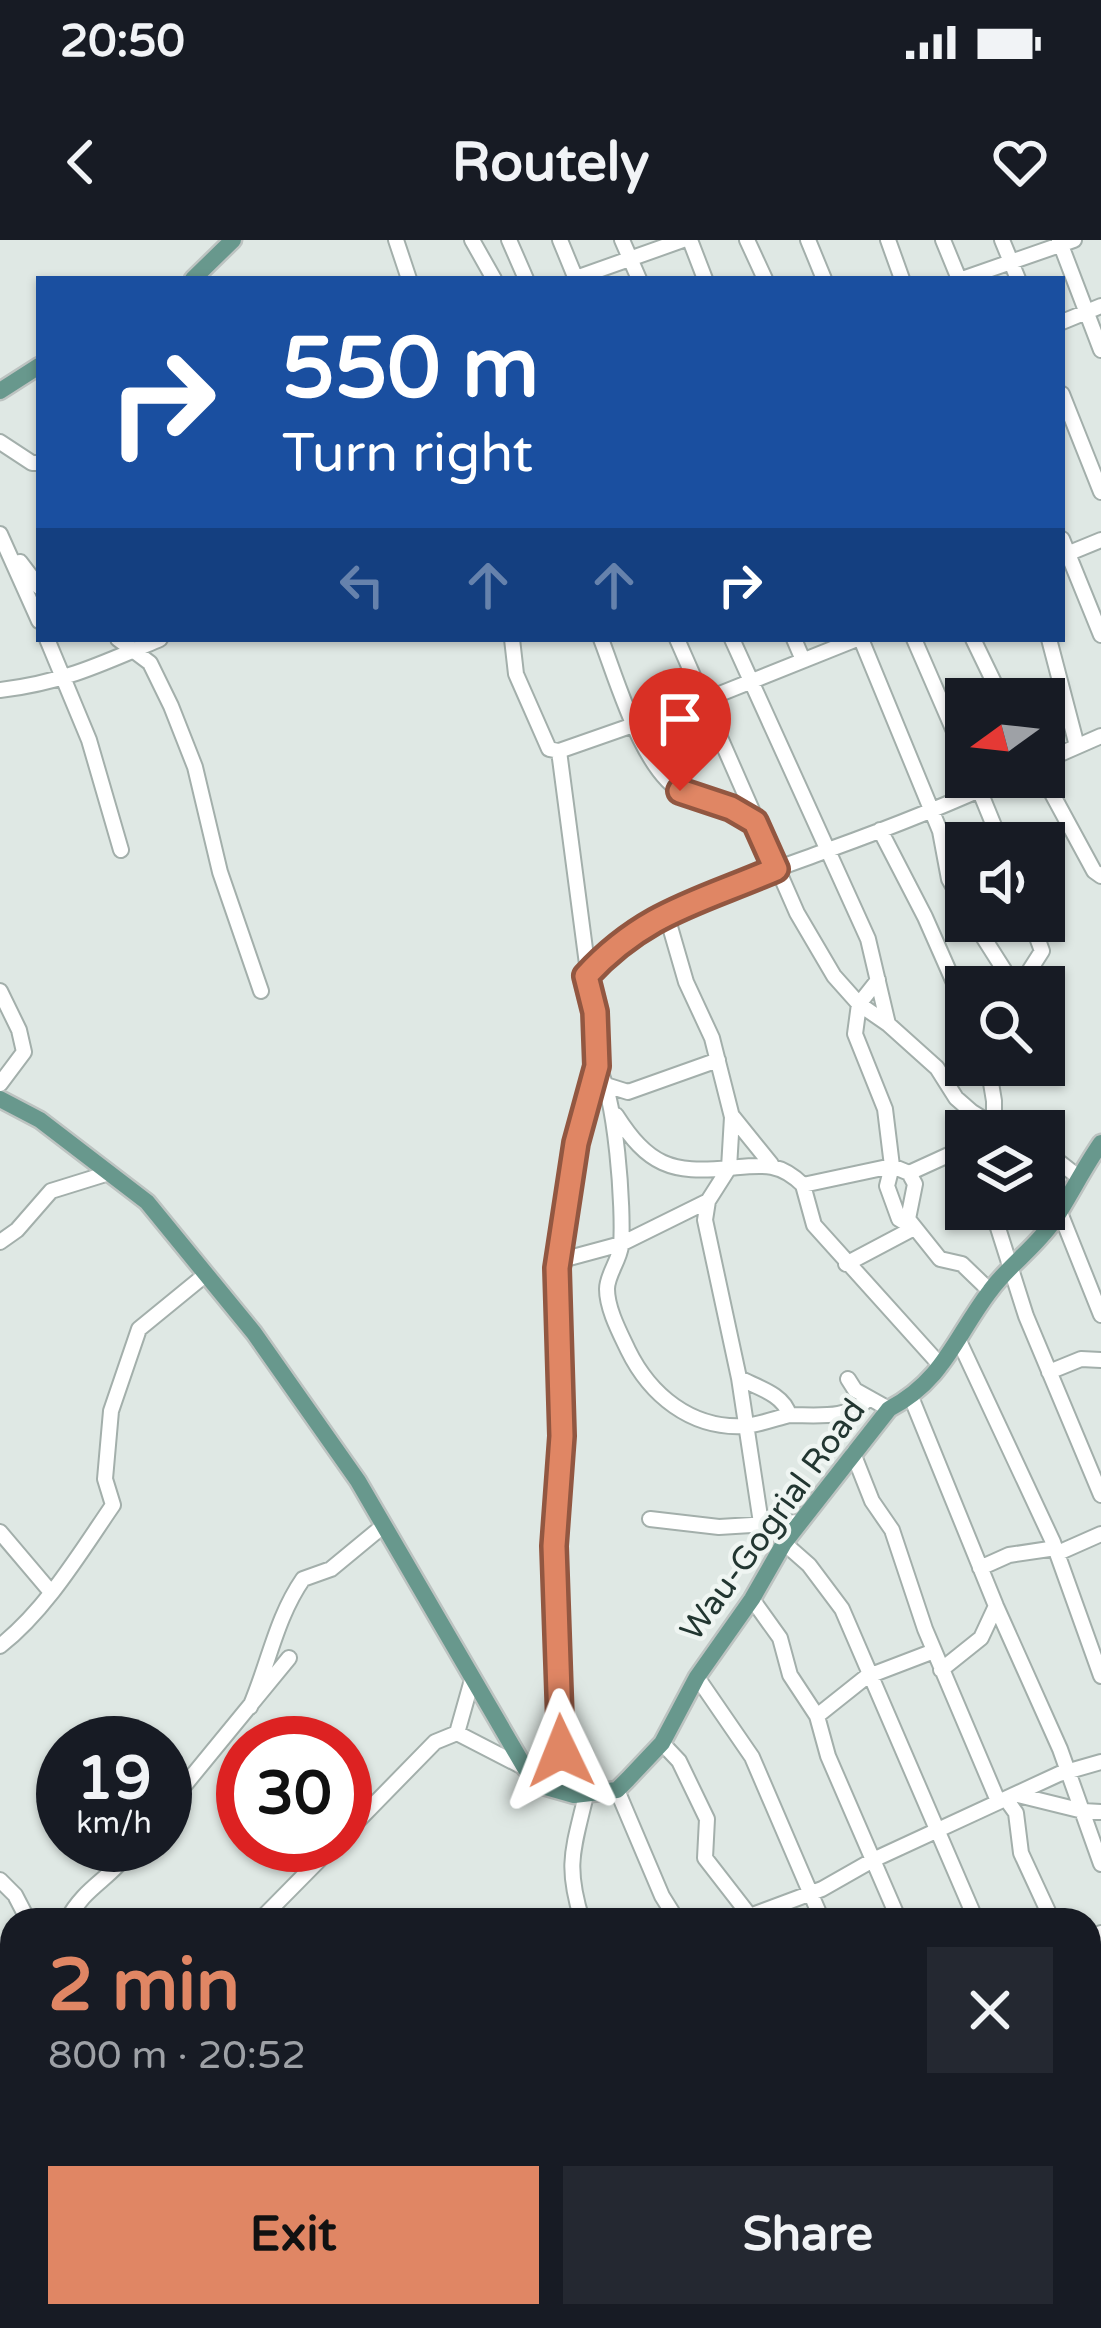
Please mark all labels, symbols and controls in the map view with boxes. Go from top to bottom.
text: 20:50 [60,15,185,69]
icon: back [48,129,114,195]
icon: heart [987,129,1053,195]
text: Routely [452,130,649,195]
text: 550 m [282,319,539,420]
icon: right [84,324,240,480]
text: Turn right [282,421,533,486]
icon: left [329,552,395,618]
icon: ahead [455,552,521,618]
icon: ahead [581,552,647,618]
icon: right [707,552,773,618]
pin [629,668,731,791]
north arrow [945,678,1065,798]
map controls [945,678,1065,1230]
icon: arrive [647,686,713,752]
button: sound [945,822,1065,942]
button: search [945,966,1065,1086]
button: layers [945,1110,1065,1230]
street label: Wau-Gogrial Road [672,1392,874,1648]
position arrow [498,1688,624,1814]
speed limit sign: 30 [216,1716,372,1872]
text: 19 [76,1743,152,1815]
text: km/h [76,1805,152,1842]
text: 2 min [48,1943,240,2030]
button: close [927,1947,1053,2073]
text: 800 m · 20:52 [48,2032,306,2079]
button: Exit [48,2166,539,2304]
button: Share [563,2166,1053,2304]

